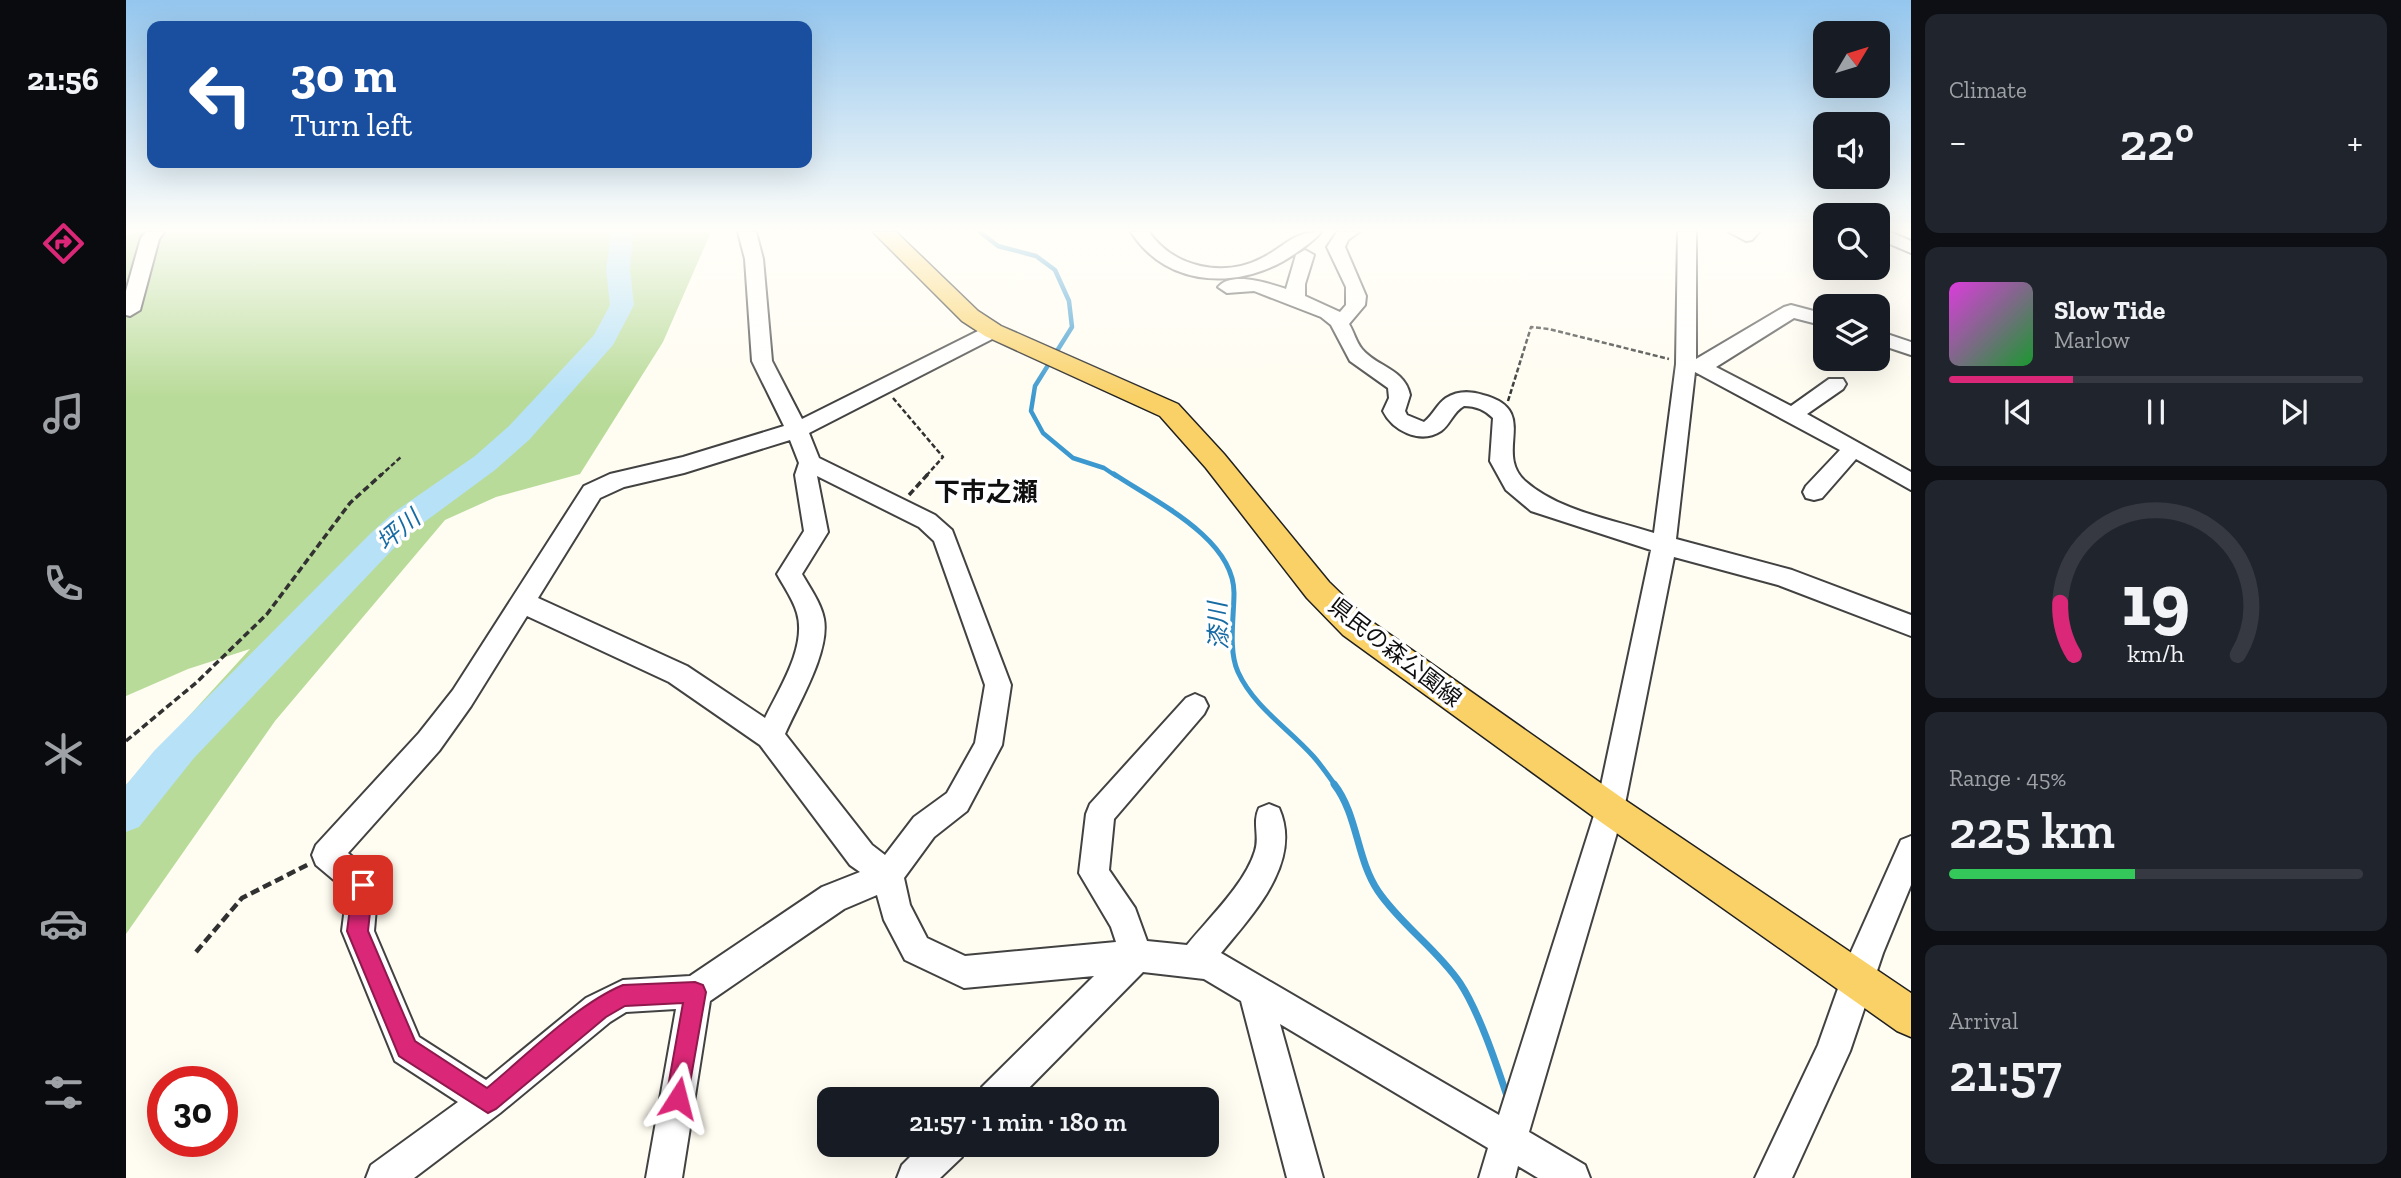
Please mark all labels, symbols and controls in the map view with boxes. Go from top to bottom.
north arrow [1813,21,1890,98]
map controls [1813,21,1890,371]
text: 30 m [290,46,396,105]
icon: left [175,49,266,140]
text: 21:56 [27,60,99,98]
text: Climate [1949,76,2027,104]
text: Turn left [290,106,412,144]
text: 22° [2120,111,2194,173]
button: sound [1813,112,1890,189]
text: − [1949,119,1967,165]
text: + [2347,119,2363,165]
button: search [1813,203,1890,280]
icon: directions [39,219,88,268]
button: layers [1813,294,1890,371]
text: Slow Tide [2054,294,2165,326]
text: Marlow [2054,326,2130,354]
icon: music [39,389,88,438]
icon: previous [1999,393,2037,431]
icon: pause [2137,393,2175,431]
icon: next [2275,393,2313,431]
district label: 下市之瀬 [934,476,1038,508]
water label: 坪川 [370,502,428,557]
text: 19 [2122,556,2190,644]
icon: phone [39,559,88,608]
street label: 県民の森公園線 [1323,591,1467,713]
water label: 漆川 [1203,599,1233,650]
text: km/h [2127,638,2185,668]
icon: climate [39,729,88,778]
text: Range · 45% [1949,764,2066,792]
text: 225 km [1949,799,2115,861]
pin [333,855,393,915]
icon: arrive [344,866,382,904]
icon: car [39,899,88,948]
text: Arrival [1949,1007,2018,1035]
text: 21:57 [1949,1042,2062,1104]
position arrow [641,1061,715,1135]
speed limit sign: 30 [147,1066,238,1157]
icon: filters [39,1068,88,1117]
text: 21:57 · 1 min · 180 m [909,1106,1127,1138]

